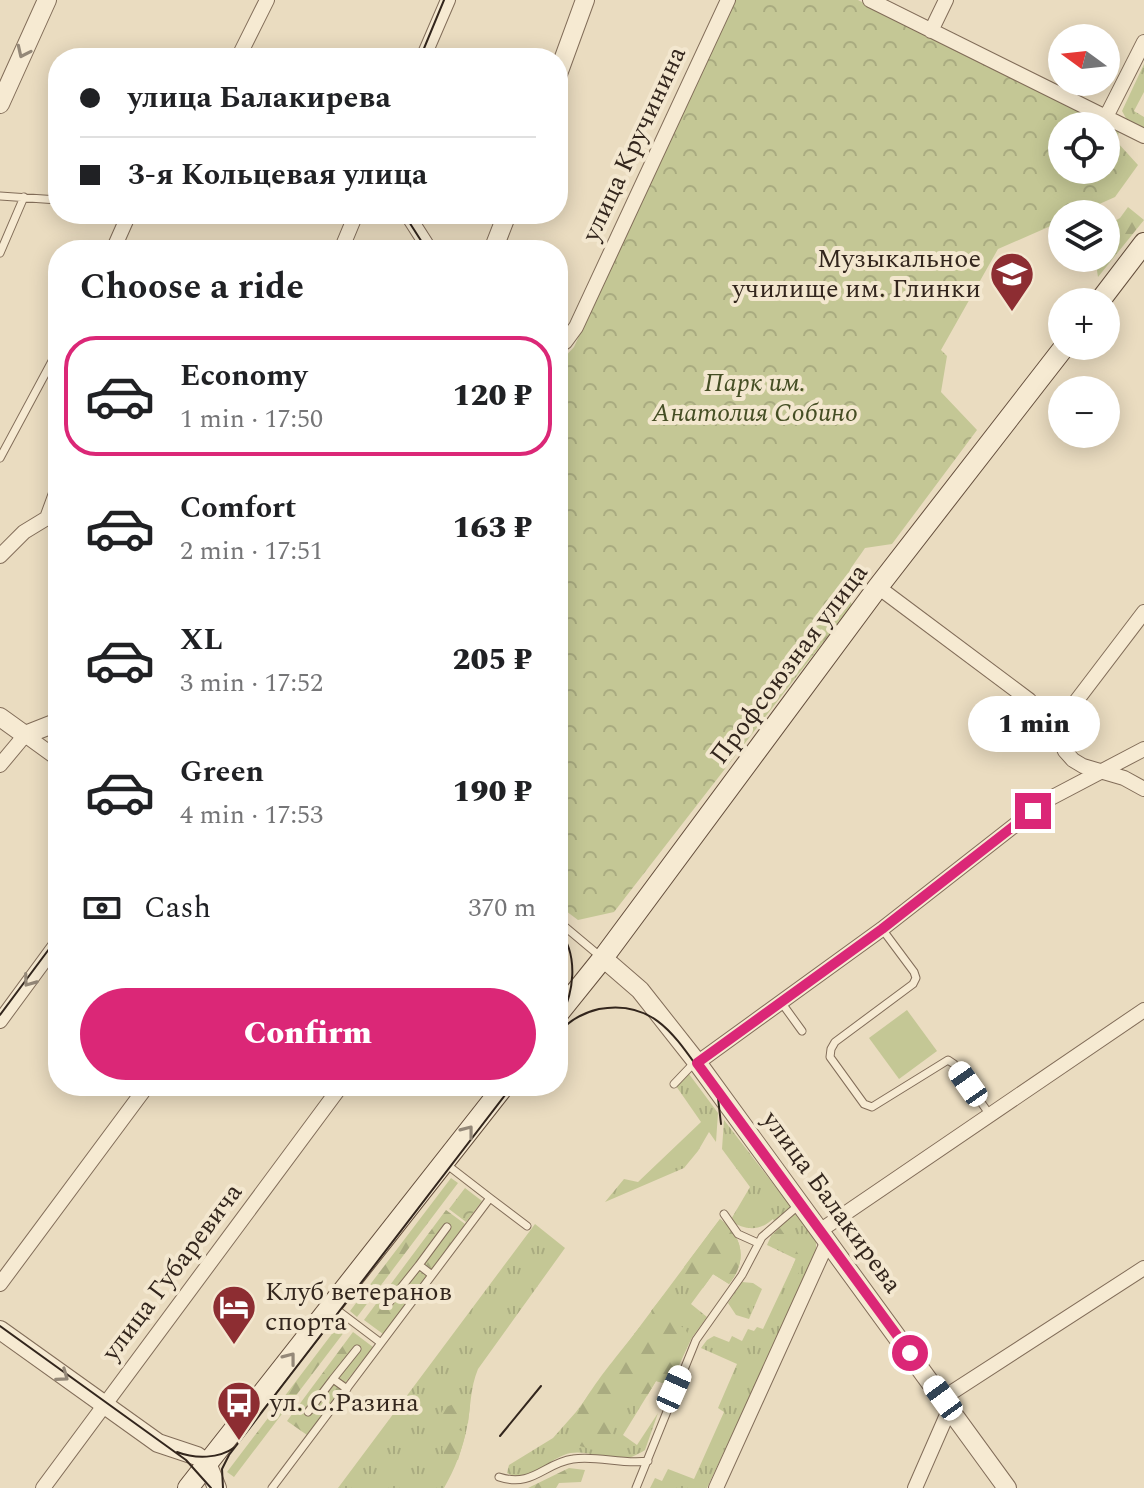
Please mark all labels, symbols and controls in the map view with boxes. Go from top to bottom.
north arrow [1048,24,1120,96]
map controls [1048,24,1120,448]
street label: улица Кручинина [571,39,697,249]
one-way arrow [17,43,33,58]
text: улица Балакирева [128,75,391,121]
button: locate [1048,112,1120,184]
text: 3-я Кольцевая улица [128,152,428,198]
button: layers [1048,200,1120,272]
place label: Музыкальное училище им. Глинки [732,239,981,309]
school or university icon: Музыкальное училище им. Глинки [988,250,1036,313]
text: Choose a ride [80,260,304,315]
button: + [1048,288,1120,360]
text: Economy [180,353,307,399]
icon: car [84,360,156,432]
park label: Парк им. Анатолия Собино [651,363,858,433]
text: 120 ₽ [453,373,532,419]
button: − [1048,376,1120,448]
text: 1 min · 17:50 [180,399,323,439]
text: Comfort [180,485,296,531]
icon: car [84,492,156,564]
text: 163 ₽ [453,505,532,551]
text: 2 min · 17:51 [180,531,323,571]
street label: Профсоюзная улица [700,555,878,773]
text: XL [180,617,223,663]
icon: car [84,624,156,696]
text: 205 ₽ [453,637,532,683]
text: 3 min · 17:52 [180,663,323,703]
callout: 1 min [967,695,1099,751]
text: 1 min [998,704,1070,744]
text: Green [180,749,264,795]
icon: car [84,756,156,828]
text: 190 ₽ [453,769,532,815]
route end [1015,793,1051,829]
text: 4 min · 17:53 [180,795,323,835]
text: Cash [144,885,211,931]
icon: cash [80,886,124,930]
text: 370 m [468,888,536,928]
one-way arrow [24,973,39,987]
button: Confirm [80,988,536,1080]
car [944,1057,992,1111]
street label: улица Балакирева [751,1101,912,1302]
one-way arrow [458,1126,473,1140]
street label: улица Губаревича [91,1174,253,1370]
place label: Клуб ветеранов спорта [265,1272,452,1342]
hotel icon: Клуб ветеранов спорта [210,1283,258,1346]
route start [892,1335,928,1371]
one-way arrow [280,1352,294,1367]
car [653,1362,695,1416]
one-way arrow [54,1366,69,1380]
car [919,1372,967,1424]
bus stop icon: ул. С.Разина [215,1379,263,1442]
place label: ул. С.Разина [269,1383,419,1423]

